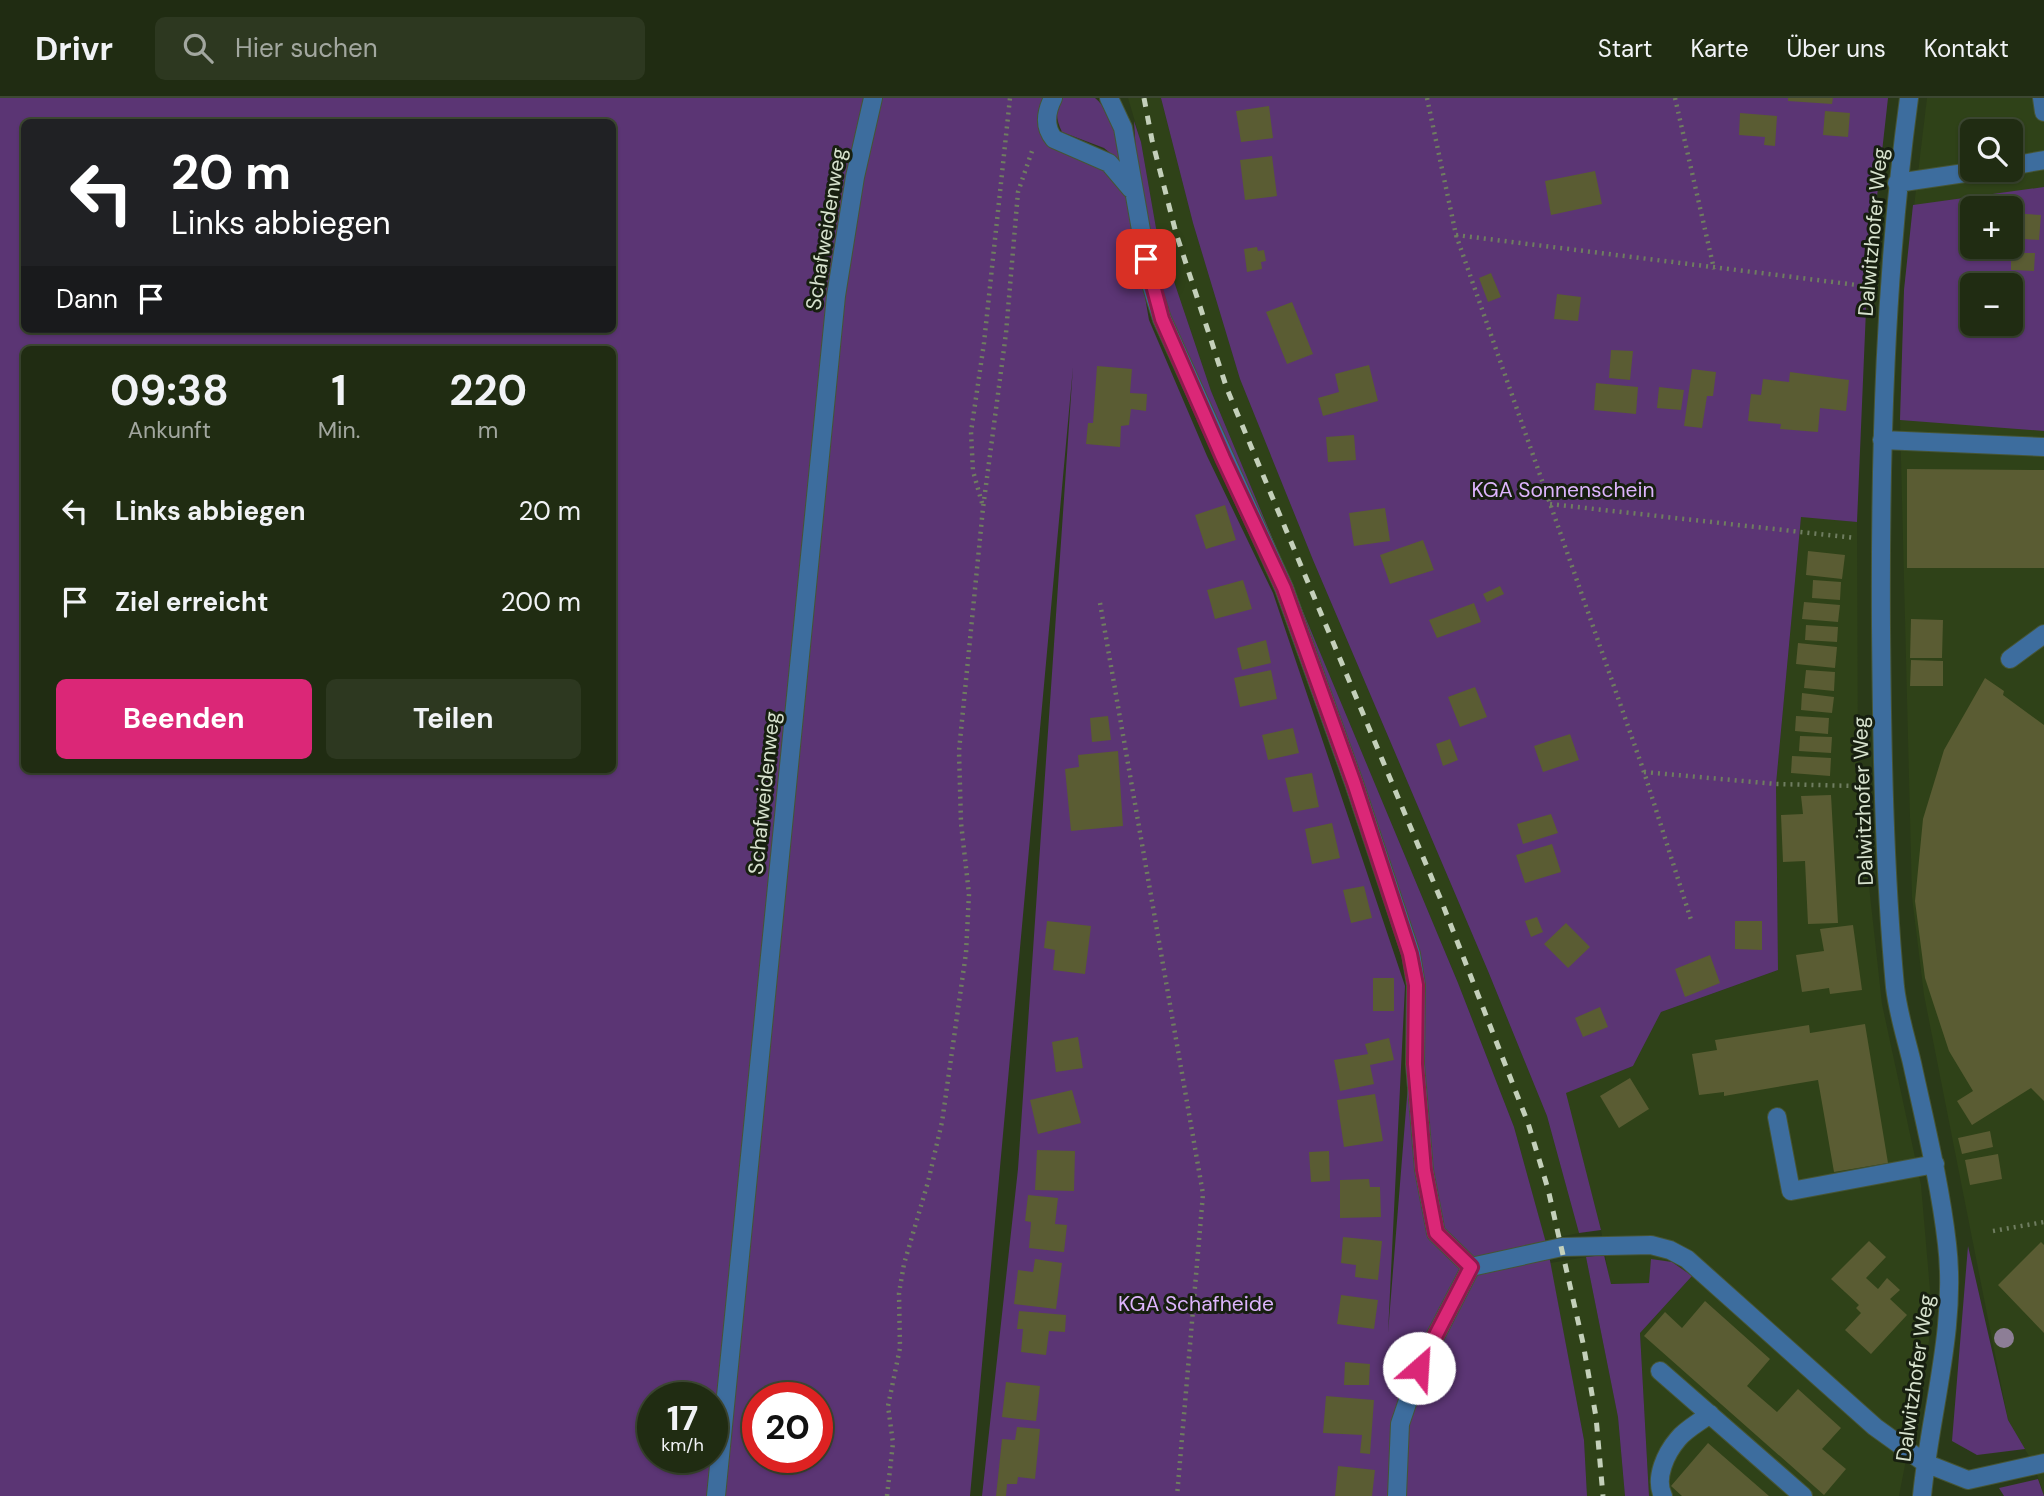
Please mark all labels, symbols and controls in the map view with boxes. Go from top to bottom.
search box [155,17,645,80]
text: Drivr [35,27,113,70]
icon: search [179,29,217,67]
text: Hier suchen [235,31,378,65]
text: Start [1598,33,1652,64]
text: Karte [1690,33,1749,64]
text: Über uns [1787,33,1886,64]
text: Kontakt [1924,33,2009,64]
map controls [1960,119,2023,336]
button: search [1960,119,2023,182]
text: 20 m [171,140,291,204]
street label: Schafweidenweg [799,146,853,312]
street label: Dalwitzhofer Weg [1852,146,1894,317]
icon: left [56,147,147,238]
button: + [1960,196,2023,259]
text: Links abbiegen [171,202,391,244]
pin [1116,229,1176,289]
icon: arrive [1127,240,1165,278]
button: − [1960,273,2023,336]
icon: arrive [132,280,170,318]
text: Dann [56,282,118,316]
text: 09:38 [110,363,229,418]
text: 1 [331,363,347,418]
text: 220 [449,363,527,418]
text: Ankunft [128,415,211,445]
text: Min. [318,415,360,445]
text: m [478,415,498,445]
park label: KGA Sonnenschein [1471,476,1655,504]
icon: left [56,492,94,530]
text: Links abbiegen [115,494,305,528]
text: 20 m [518,494,581,528]
icon: arrive [56,583,94,621]
text: Ziel erreicht [115,585,268,619]
text: 200 m [501,585,581,619]
button: Beenden [56,679,312,759]
button: Teilen [326,679,581,759]
street label: Schafweidenweg [742,710,787,876]
street label: Dalwitzhofer Weg [1846,716,1880,886]
park label: KGA Schafheide [1118,1290,1274,1318]
street label: Dalwitzhofer Weg [1889,1292,1941,1464]
position arrow [1382,1331,1456,1405]
speed limit sign: 20 [742,1382,833,1473]
text: 17 [667,1395,698,1441]
text: km/h [661,1433,704,1457]

